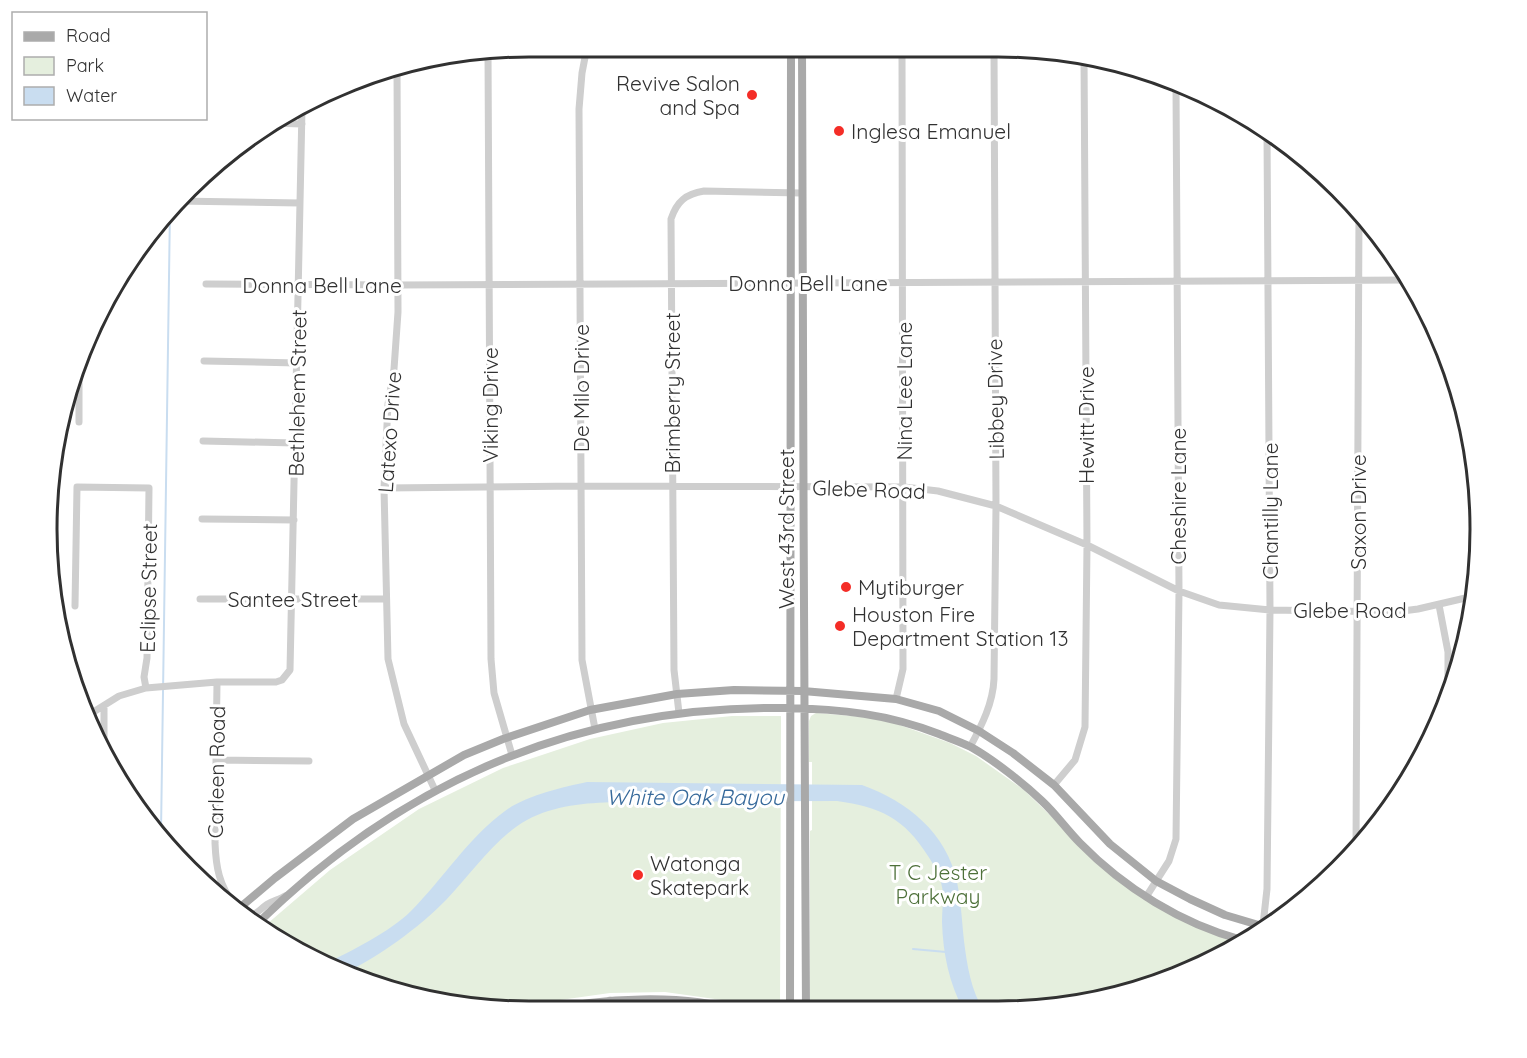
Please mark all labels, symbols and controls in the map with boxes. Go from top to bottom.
legend [12,12,207,120]
text: Road [66,24,111,47]
text: Park [66,54,104,77]
place label: Revive Salon and Spa [616,70,740,120]
text: Water [66,84,117,107]
marker: Revive Salon and Spa [745,88,759,102]
place label: Inglesa Emanuel [851,118,1011,144]
marker: Inglesa Emanuel [832,124,846,138]
street label: Donna Bell Lane [728,270,888,296]
street label: Donna Bell Lane [242,272,402,298]
street label: Bethlehem Street [283,309,311,477]
street label: Brimberry Street [659,312,685,474]
street label: Nina Lee Lane [891,322,917,460]
street label: De Milo Drive [568,324,594,452]
street label: Libbey Drive [981,338,1009,460]
street label: Viking Drive [477,347,503,463]
street label: Hewitt Drive [1073,366,1099,484]
street label: Latexo Drive [372,370,406,494]
street label: Cheshire Lane [1165,428,1191,564]
street label: Chantilly Lane [1257,442,1283,580]
street label: West 43rd Street [773,449,799,609]
street label: Saxon Drive [1345,454,1371,570]
street label: Glebe Road [812,474,926,504]
street label: Eclipse Street [134,523,162,653]
place label: Mytiburger [858,574,964,600]
marker: Mytiburger [839,580,853,594]
street label: Santee Street [228,586,358,612]
street label: Glebe Road [1293,597,1407,623]
place label: Houston Fire Department Station 13 [852,601,1068,651]
marker: Houston Fire Department Station 13 [833,619,847,633]
street label: Carleen Road [202,705,230,839]
water label: White Oak Bayou [606,783,786,811]
place label: Watonga Skatepark [650,850,749,900]
park label: T C Jester Parkway [889,859,987,909]
marker: Watonga Skatepark [631,868,645,882]

